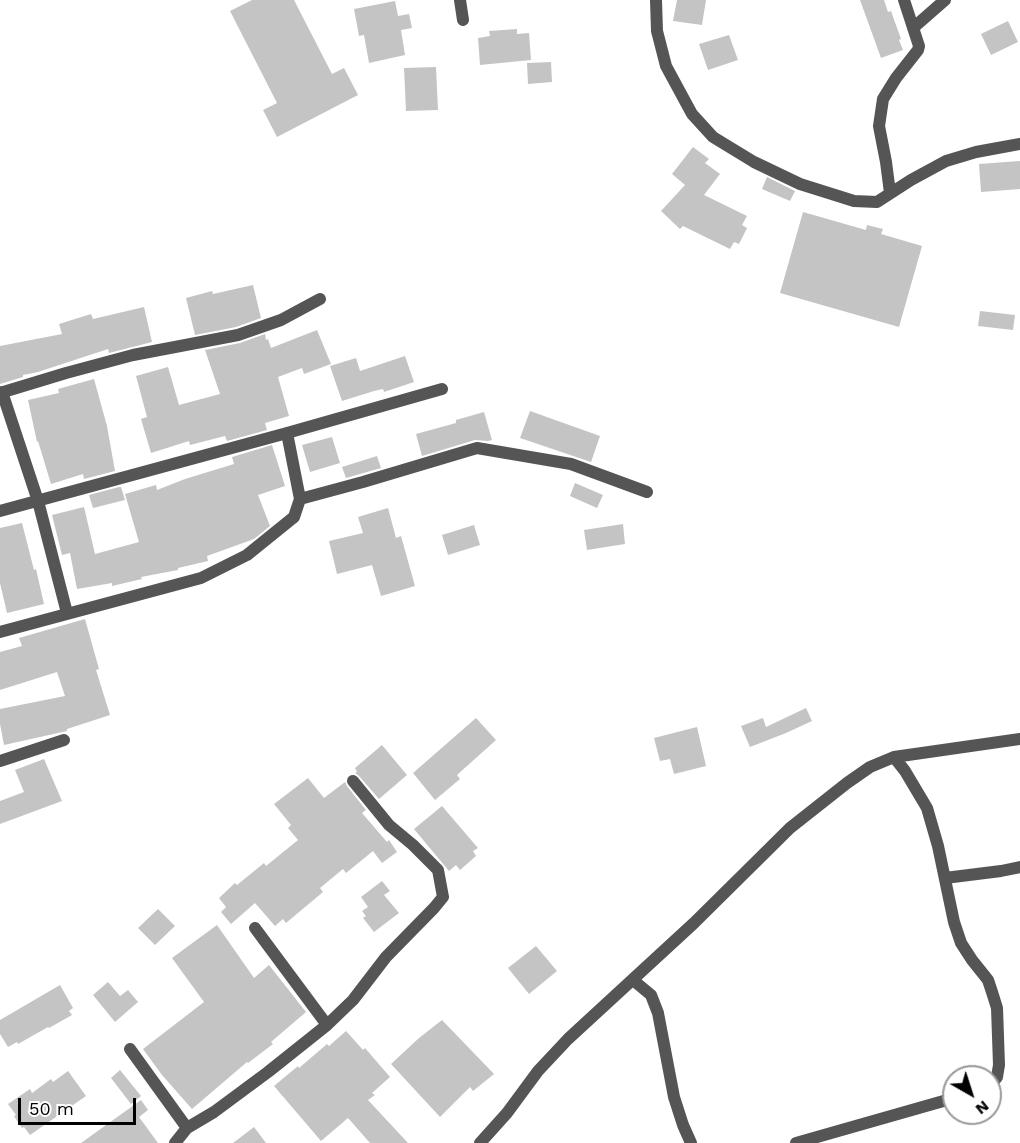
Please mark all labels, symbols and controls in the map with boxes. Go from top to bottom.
north arrow [942,1065,1002,1125]
scale bar [21,1086,140,1124]
text: N [972,1097,993,1119]
text: 50 m [29,1098,74,1119]

